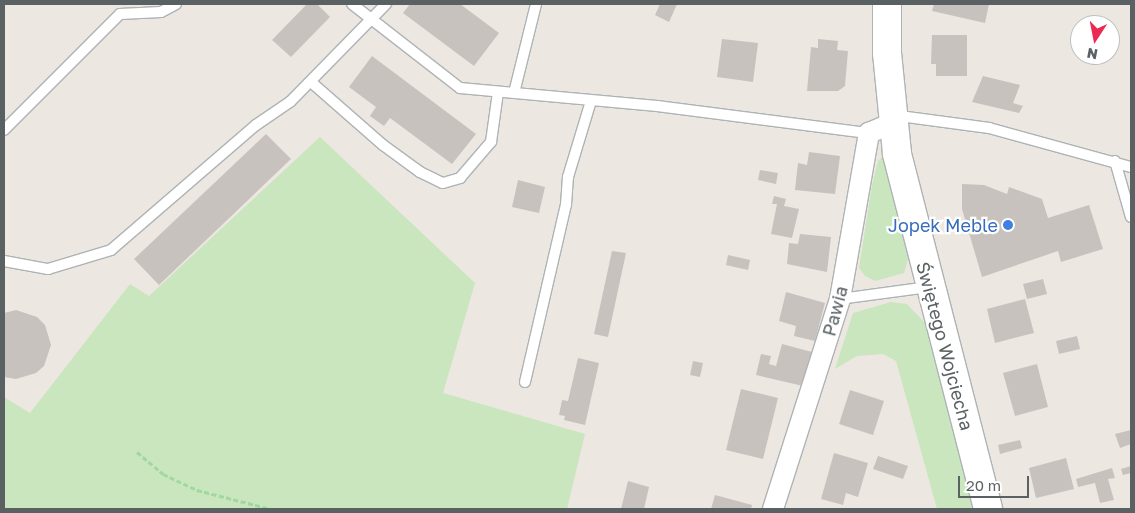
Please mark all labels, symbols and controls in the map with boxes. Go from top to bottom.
north arrow [1070,15,1120,65]
text: N [1085,45,1099,64]
place label: Jopek Meble [888,214,998,236]
marker: Jopek Meble [1002,219,1014,231]
street label: Świętego Wojciecha [912,259,978,433]
street label: Pawia [818,283,852,339]
scale bar [960,466,1031,498]
text: 20 m [966,476,1001,494]

